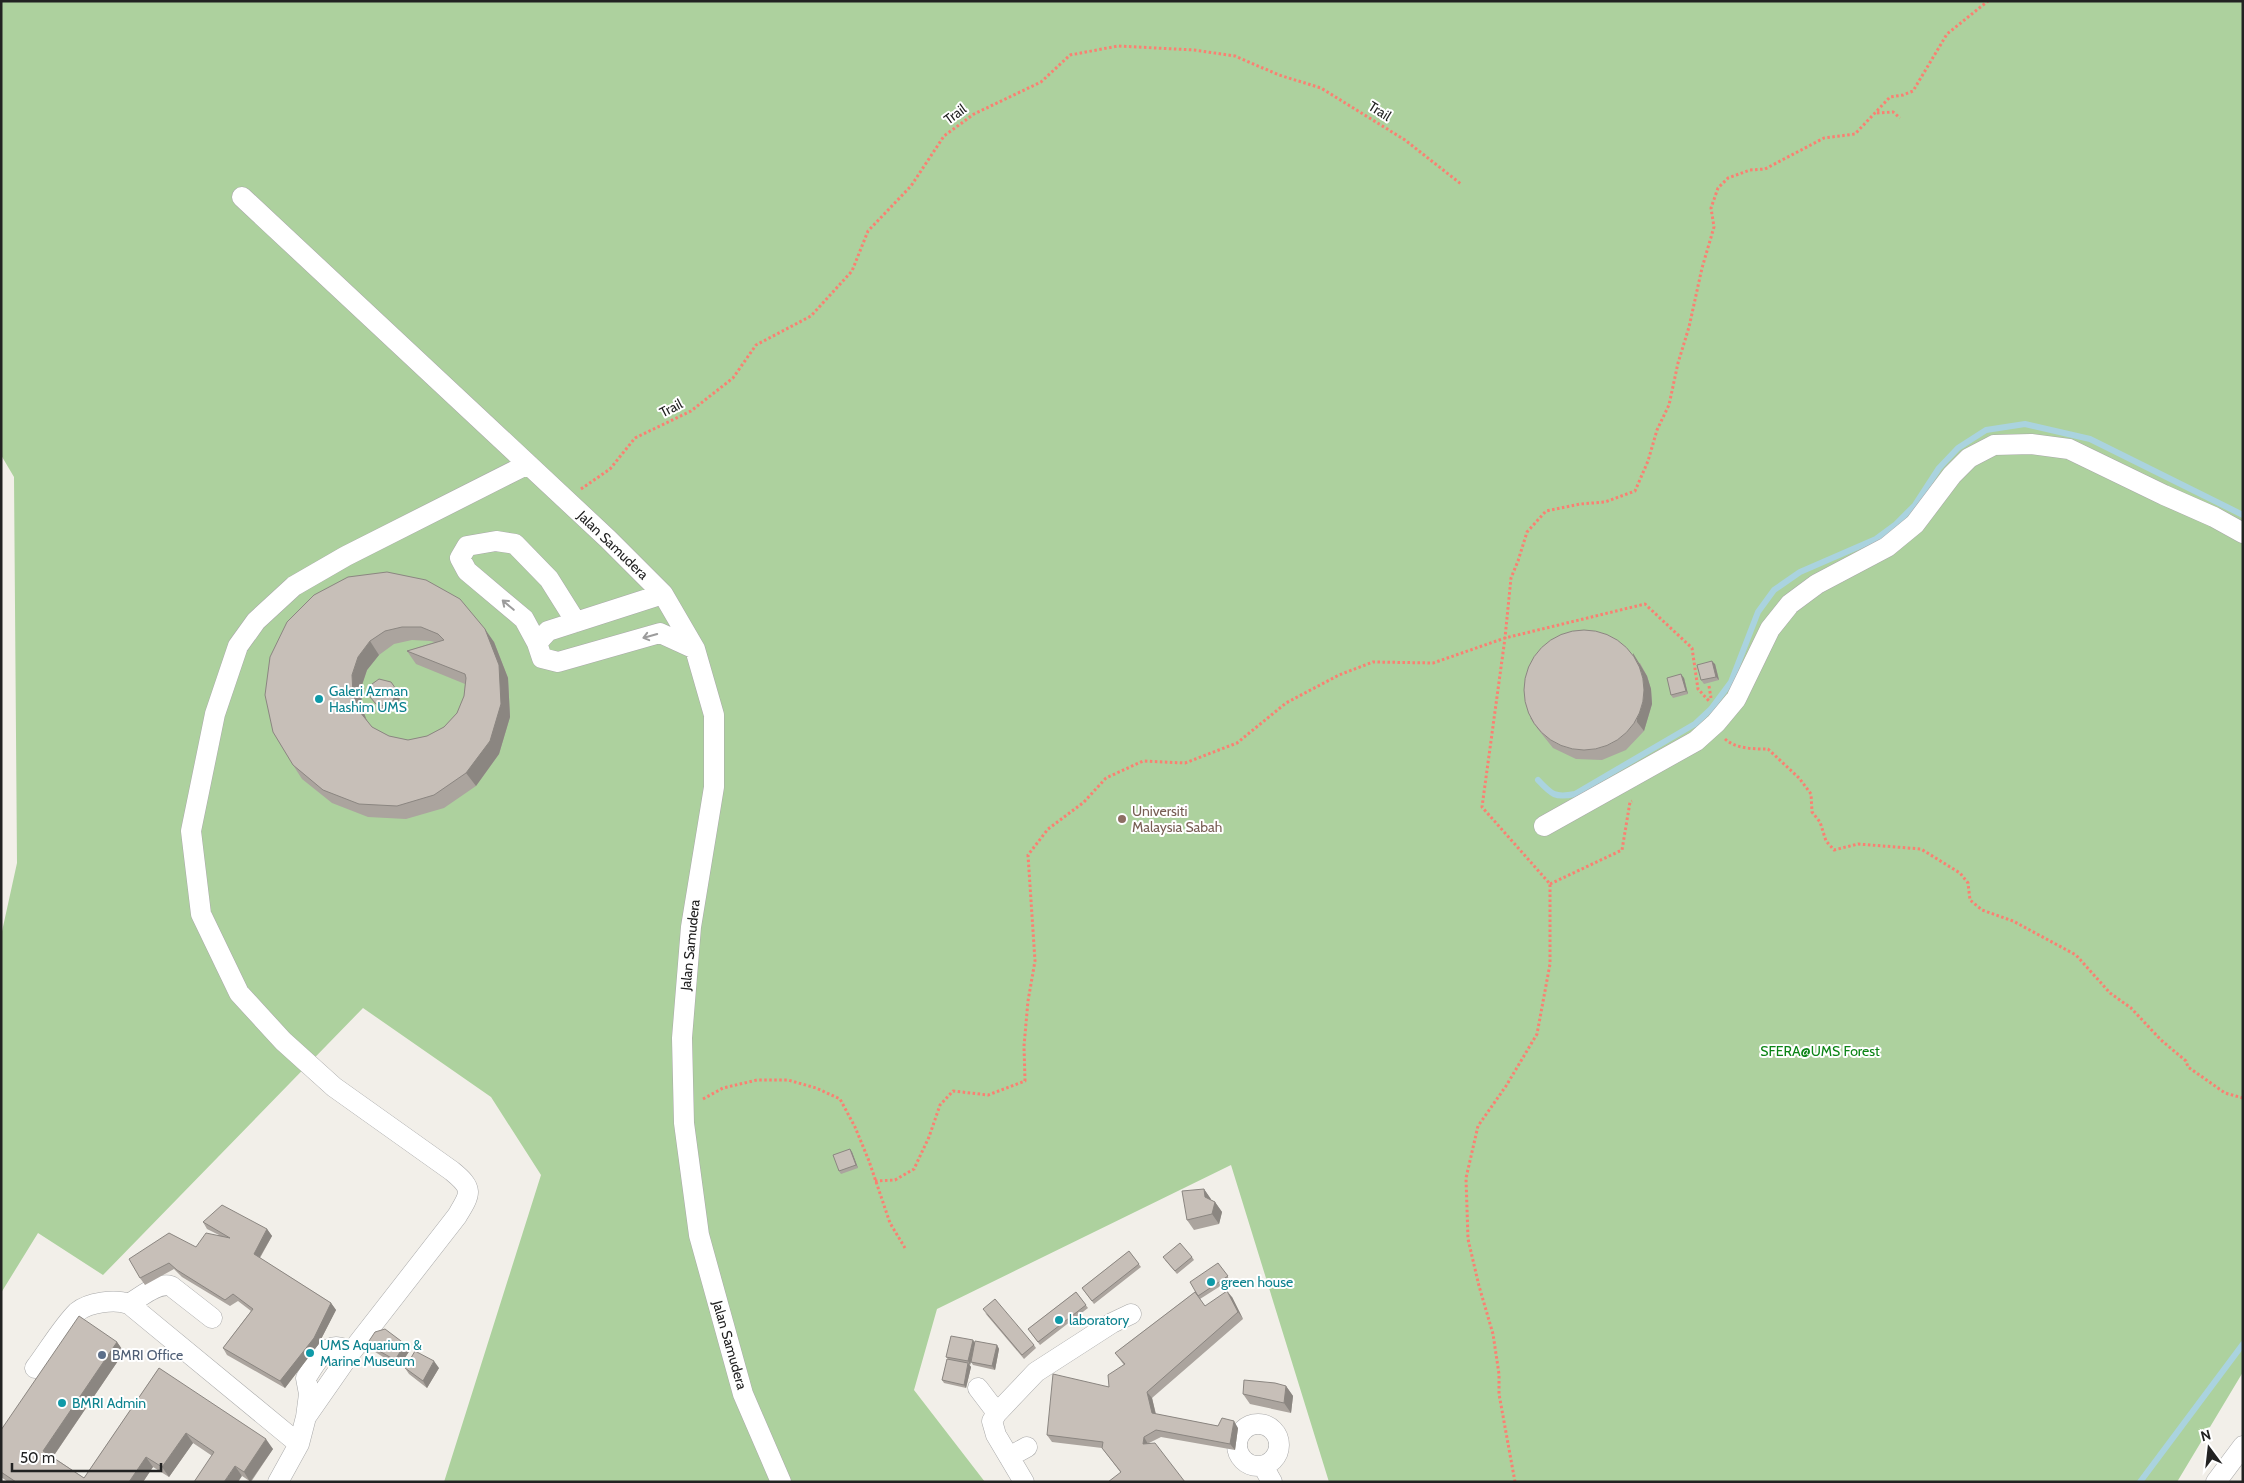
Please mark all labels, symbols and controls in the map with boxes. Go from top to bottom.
street label: Trail [1365,97,1395,125]
street label: Trail [940,99,970,128]
street label: Trail [656,394,686,421]
street label: Jalan Samudera [573,506,652,583]
one-way arrow [502,600,515,611]
one-way arrow [642,631,658,641]
place label: Galeri Azman Hashim UMS [329,682,408,716]
marker: Galeri Azman Hashim UMS [313,693,325,705]
place label: Universiti Malaysia Sabah [1132,802,1222,836]
marker: Universiti Malaysia Sabah [1116,813,1128,825]
street label: Jalan Samudera [676,898,704,993]
park label: SFERA@UMS Forest [1760,1042,1880,1060]
place label: green house [1221,1273,1293,1291]
marker: green house [1205,1276,1217,1288]
street label: Jalan Samudera [708,1298,751,1392]
place label: laboratory [1069,1311,1129,1329]
marker: laboratory [1053,1314,1065,1326]
place label: UMS Aquarium & Marine Museum [320,1336,422,1370]
place label: BMRI Office [112,1346,183,1364]
marker: UMS Aquarium & Marine Museum [304,1347,316,1359]
marker: BMRI Office [96,1349,108,1361]
place label: BMRI Admin [72,1394,146,1412]
marker: BMRI Admin [56,1397,68,1409]
north arrow [2184,1423,2234,1473]
text: N [2199,1425,2213,1445]
scale bar [12,1440,161,1472]
text: 50 m [20,1449,55,1467]

